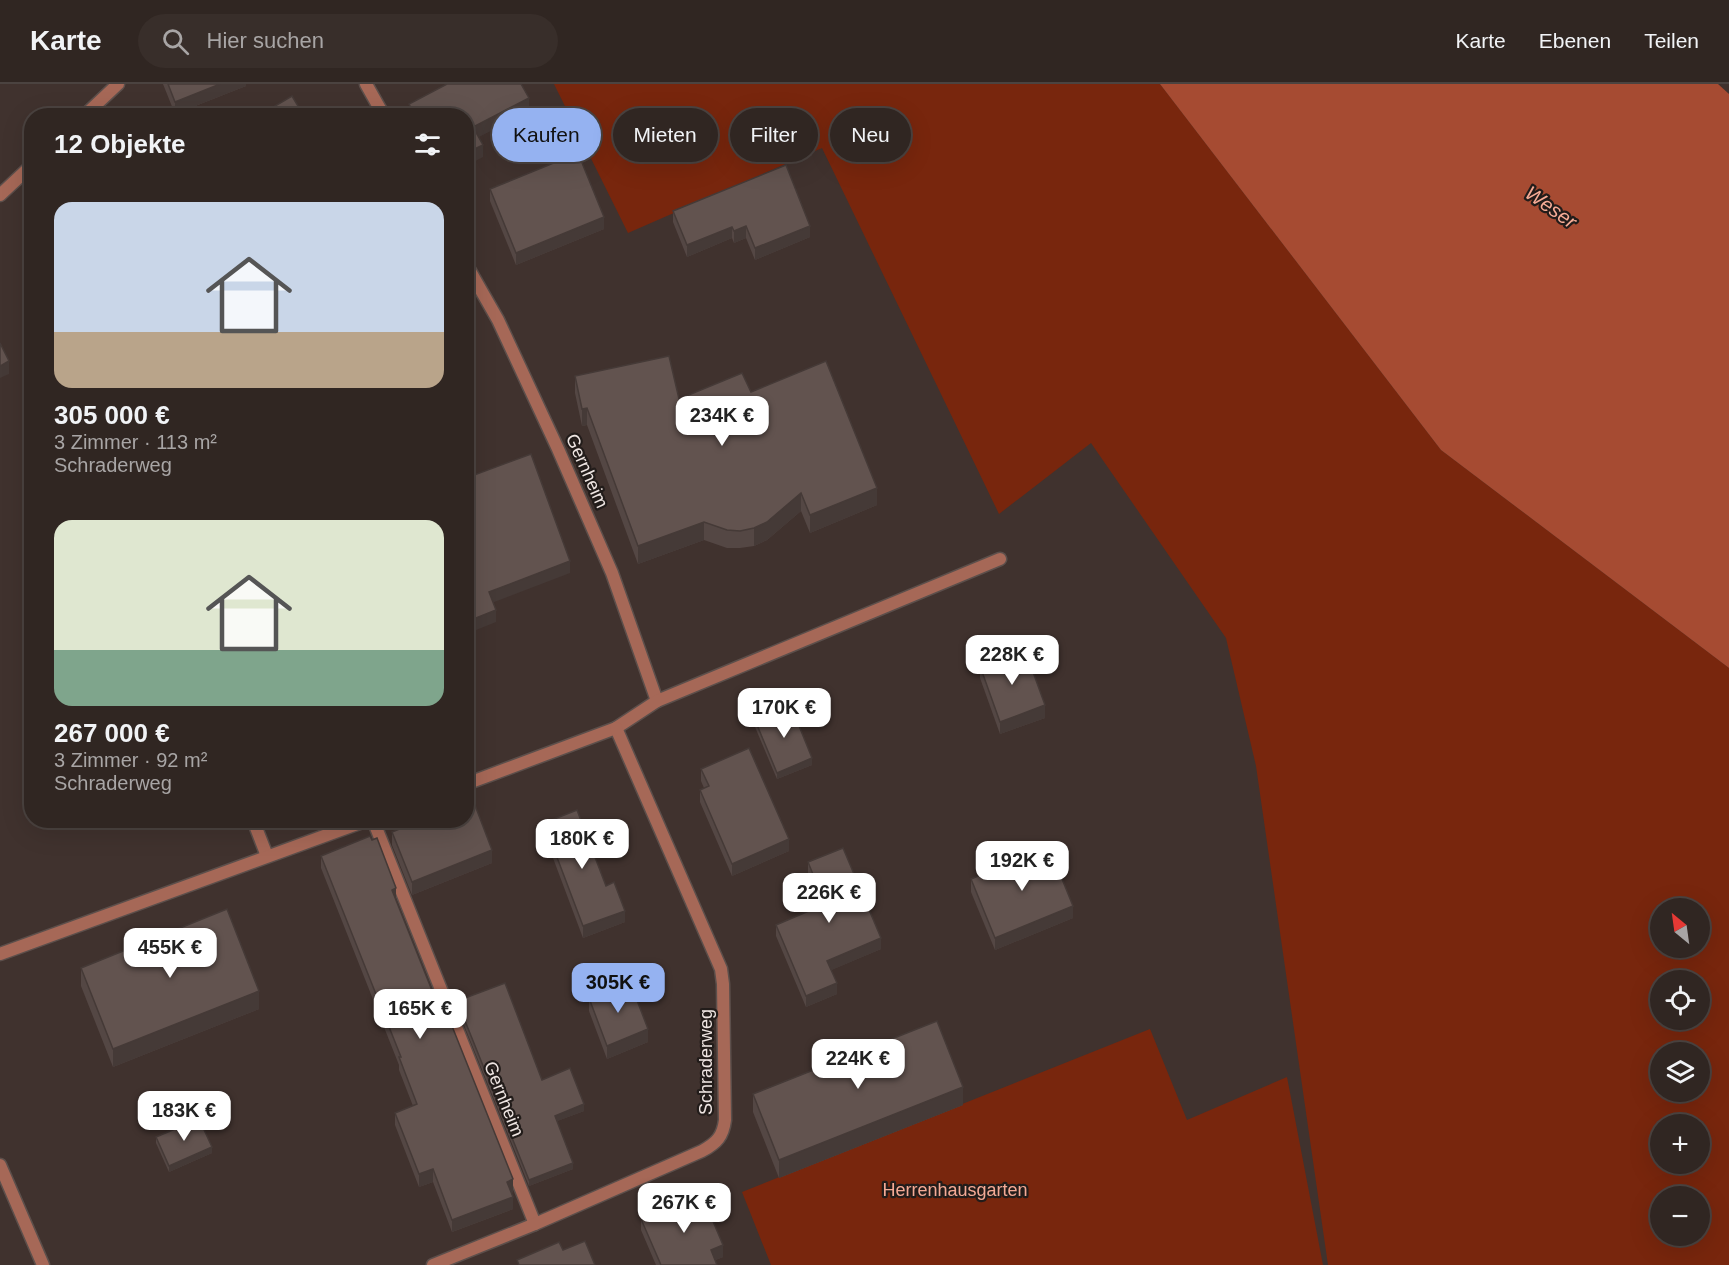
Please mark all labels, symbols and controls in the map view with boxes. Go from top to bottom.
search box [138,14,558,68]
text: Karte [30,25,102,56]
icon: search [159,25,192,58]
text: Hier suchen [207,28,324,53]
text: Karte [1456,29,1506,52]
text: Ebenen [1539,29,1611,52]
text: Teilen [1644,29,1699,52]
chip: Kaufen [492,108,601,162]
chip: Mieten [613,108,718,162]
chip: Filter [730,108,818,162]
chip: Neu [830,108,911,162]
icon: filters [411,128,444,161]
text: 12 Objekte [54,129,186,159]
water label: Weser [1521,182,1582,233]
icon: home [195,241,303,349]
pin: 234K € [673,396,771,447]
text: 305 000 € [54,400,170,430]
text: 234K € [690,404,754,426]
text: 3 Zimmer · 113 m² [54,431,217,453]
street label: Gernheim [562,431,612,511]
text: Schraderweg [54,454,172,476]
icon: home [195,559,303,667]
pin: 228K € [963,635,1061,686]
text: 228K € [980,643,1044,665]
pin: 170K € [735,688,833,739]
text: 170K € [752,696,816,718]
text: 267 000 € [54,718,170,748]
text: 3 Zimmer · 92 m² [54,749,207,771]
text: Schraderweg [54,772,172,794]
pin: 180K € [533,819,631,870]
text: 180K € [550,827,614,849]
pin: 192K € [973,841,1071,892]
text: 192K € [990,849,1054,871]
pin: 226K € [780,873,878,924]
text: 226K € [797,881,861,903]
north arrow [1650,898,1710,958]
map controls [1650,898,1710,1246]
pin: 455K € [121,928,219,979]
text: 455K € [138,936,202,958]
pin: 305K € [569,963,667,1014]
button: locate [1650,970,1710,1030]
text: 305K € [586,971,650,993]
pin: 165K € [371,989,469,1040]
text: 165K € [388,997,452,1019]
street label: Schraderweg [696,1009,716,1115]
pin: 224K € [809,1039,907,1090]
button: layers [1650,1042,1710,1102]
text: 224K € [826,1047,890,1069]
street label: Gernheim [480,1059,528,1139]
pin: 183K € [135,1091,233,1142]
text: 183K € [152,1099,216,1121]
button: + [1650,1114,1710,1174]
park label: Herrenhausgarten [882,1180,1028,1200]
pin: 267K € [635,1183,733,1234]
button: − [1650,1186,1710,1246]
text: 267K € [652,1191,716,1213]

